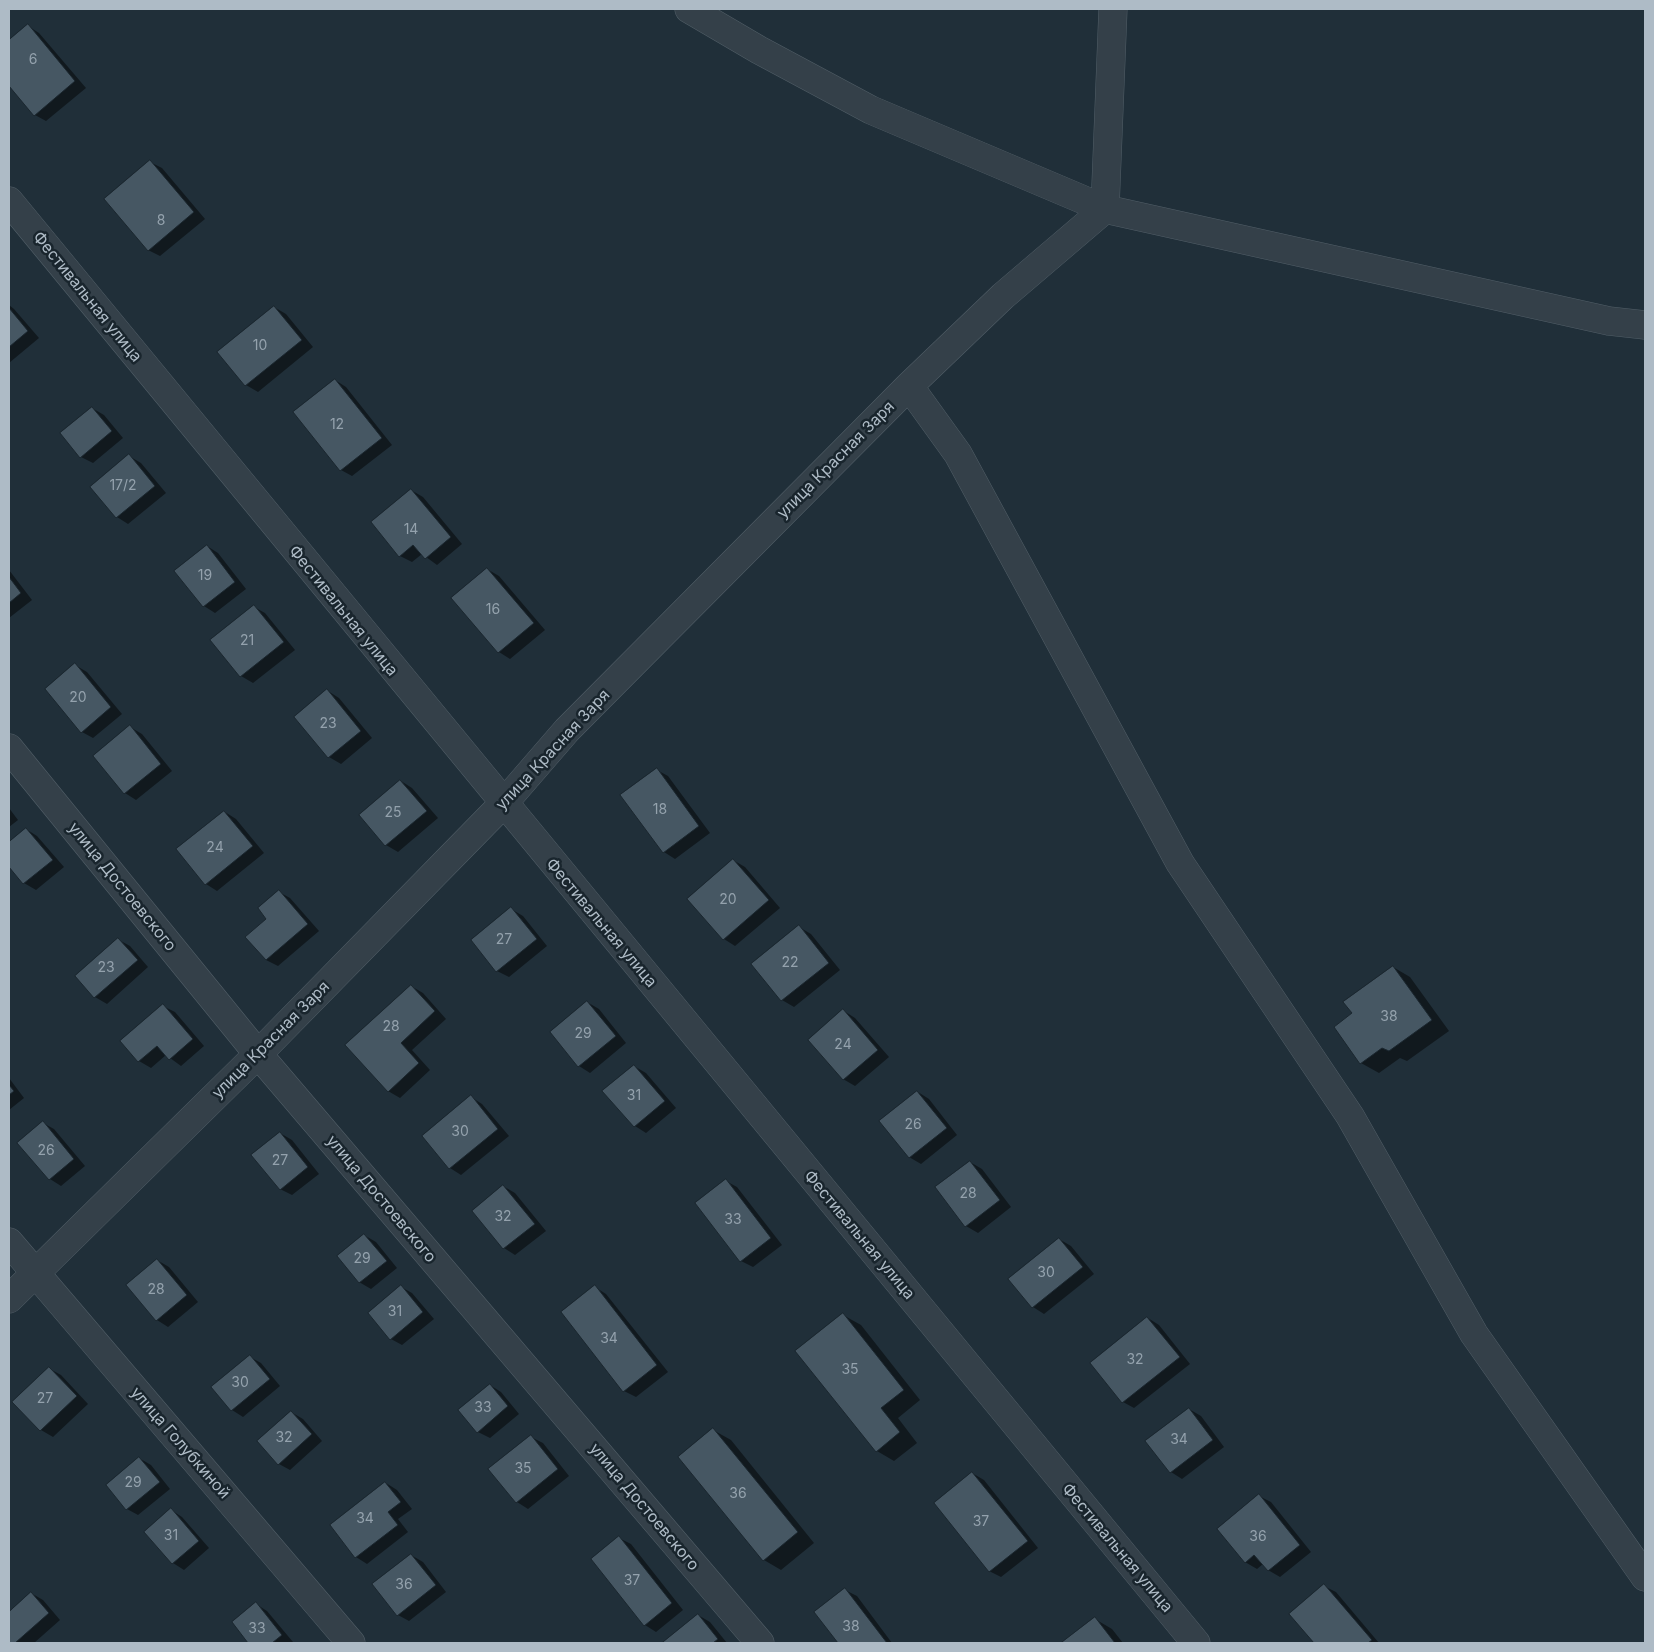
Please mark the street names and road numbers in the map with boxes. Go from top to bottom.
street label: Фестивальная улица [28,228,146,366]
street label: улица Красная Заря [773,397,899,523]
street label: Фестивальная улица [284,542,402,680]
street label: улица Красная Заря [492,686,614,814]
street label: улица Достоевского [64,819,180,955]
street label: Фестивальная улица [541,855,661,991]
street label: улица Красная Заря [208,977,334,1103]
street label: улица Достоевского [322,1131,440,1267]
street label: Фестивальная улица [799,1167,919,1303]
street label: улица Голубкиной [126,1383,234,1503]
street label: улица Достоевского [585,1439,703,1575]
street label: Фестивальная улица [1057,1480,1177,1616]

